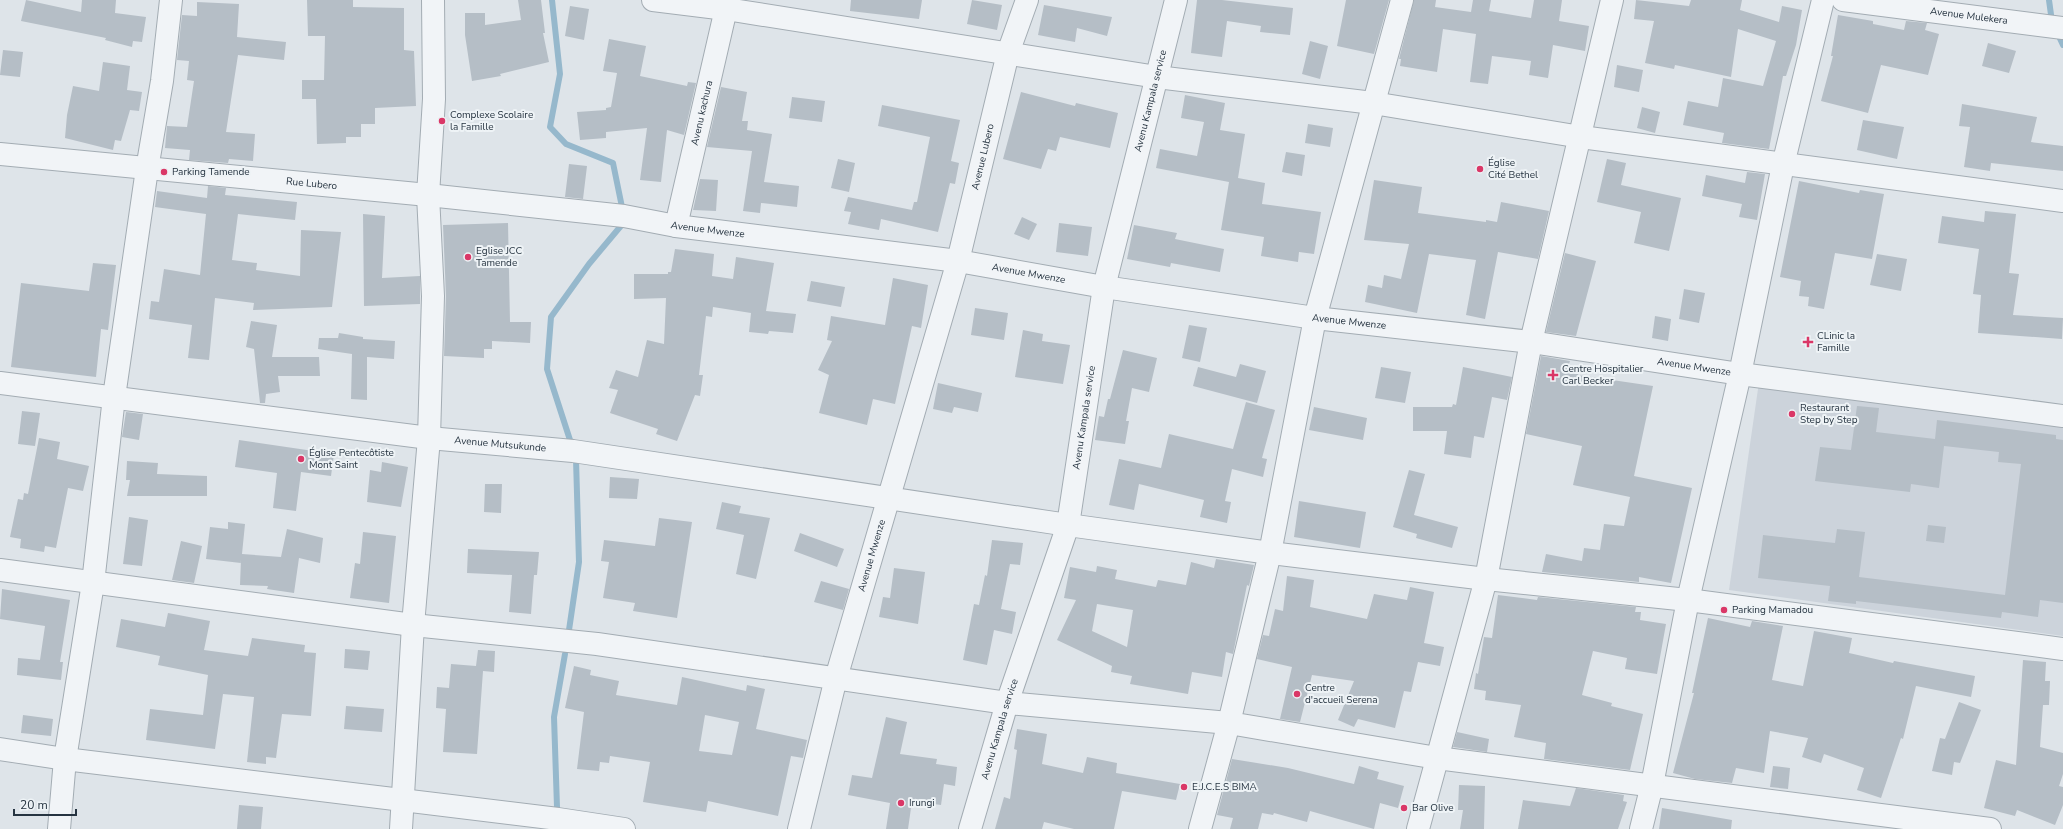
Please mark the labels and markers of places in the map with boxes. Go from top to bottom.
place label: Complexe Scolaire la Famille [450,108,533,134]
marker: Complexe Scolaire la Famille [437,116,447,126]
place label: Église Cité Bethel [1488,156,1538,182]
marker: Église Cité Bethel [1475,164,1485,174]
place label: Parking Tamende [172,165,250,179]
marker: Parking Tamende [159,167,169,177]
place label: Eglise JCC Tamende [476,244,522,270]
marker: Eglise JCC Tamende [463,252,473,262]
place label: CLinic la Famille [1817,329,1855,355]
marker: CLinic la Famille [1802,336,1814,348]
place label: Centre Hospitalier Carl Becker [1562,362,1644,388]
marker: Centre Hospitalier Carl Becker [1547,369,1559,381]
place label: Restaurant Step by Step [1800,401,1858,427]
marker: Restaurant Step by Step [1787,409,1797,419]
place label: Église Pentecôtiste Mont Saint [309,446,394,472]
marker: Église Pentecôtiste Mont Saint [296,454,306,464]
place label: Parking Mamadou [1732,603,1813,617]
marker: Parking Mamadou [1719,605,1729,615]
place label: Centre d'accueil Serena [1305,681,1378,707]
marker: Centre d'accueil Serena [1292,689,1302,699]
place label: E.J.C.E.S BIMA [1192,780,1258,794]
marker: E.J.C.E.S BIMA [1179,782,1189,792]
place label: Irungi [909,796,935,810]
marker: Irungi [896,798,906,808]
place label: Bar Olive [1412,801,1454,815]
marker: Bar Olive [1399,803,1409,813]

